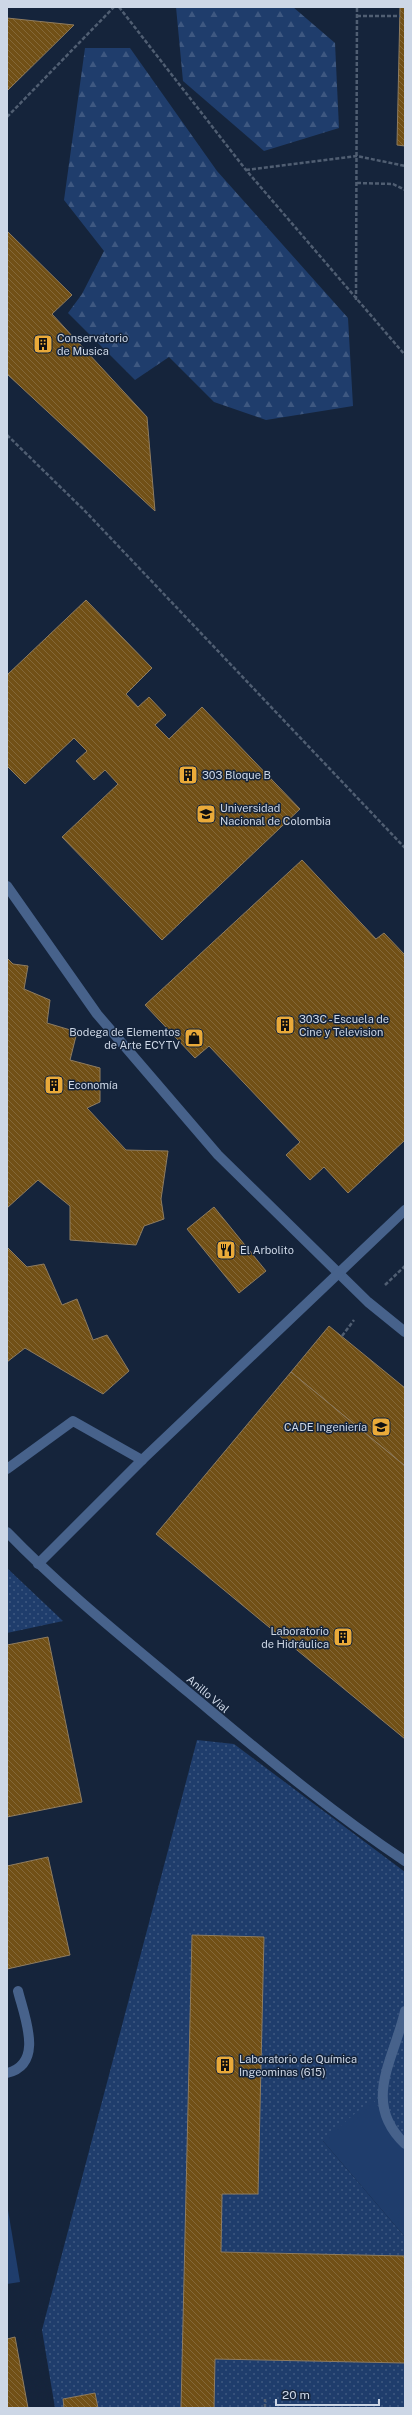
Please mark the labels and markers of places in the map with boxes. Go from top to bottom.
place label: Conservatorio de Musica [57,332,128,357]
building icon: Conservatorio de Musica [32,333,54,355]
building icon: 303 Bloque B [177,764,199,786]
place label: 303 Bloque B [202,769,271,781]
place label: Universidad Nacional de Colombia [220,802,331,827]
school or university icon: Universidad Nacional de Colombia [195,803,217,825]
place label: 303C - Escuela de Cine y Television [299,1013,389,1038]
building icon: 303C - Escuela de Cine y Television [274,1014,296,1036]
place label: Bodega de Elementos de Arte ECYTV [69,1026,181,1051]
shop icon: Bodega de Elementos de Arte ECYTV [183,1027,205,1049]
building icon: Economía [43,1074,65,1096]
place label: Economía [68,1079,118,1091]
restaurant icon: El Arbolito [215,1239,237,1261]
place label: El Arbolito [240,1244,294,1256]
school or university icon: CADE Ingeniería [370,1416,392,1438]
place label: CADE Ingeniería [284,1421,367,1433]
place label: Laboratorio de Hidráulica [261,1625,329,1650]
building icon: Laboratorio de Hidráulica [332,1626,354,1648]
place label: Laboratorio de Química Ingeominas (615) [239,2053,357,2078]
building icon: Laboratorio de Química Ingeominas (615) [214,2054,236,2076]

